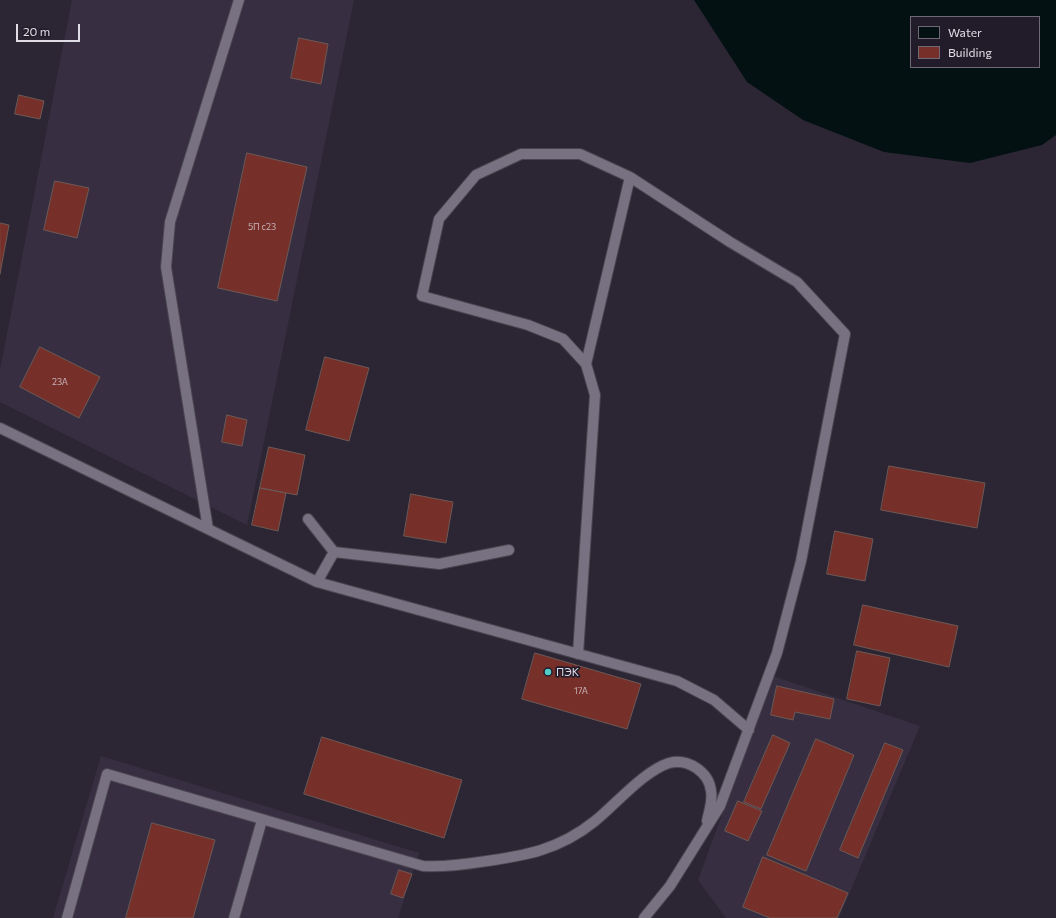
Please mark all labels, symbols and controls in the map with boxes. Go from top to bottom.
scale bar [18,16,82,42]
legend [910,16,1040,68]
text: 20 m [23,24,50,38]
text: Water [948,25,982,39]
text: Building [948,45,992,59]
house number: 5П с23 [248,222,276,232]
house number: 23А [52,377,68,387]
place label: ПЭК [556,665,579,679]
marker: ПЭК [543,667,553,677]
house number: 17А [574,686,588,696]

